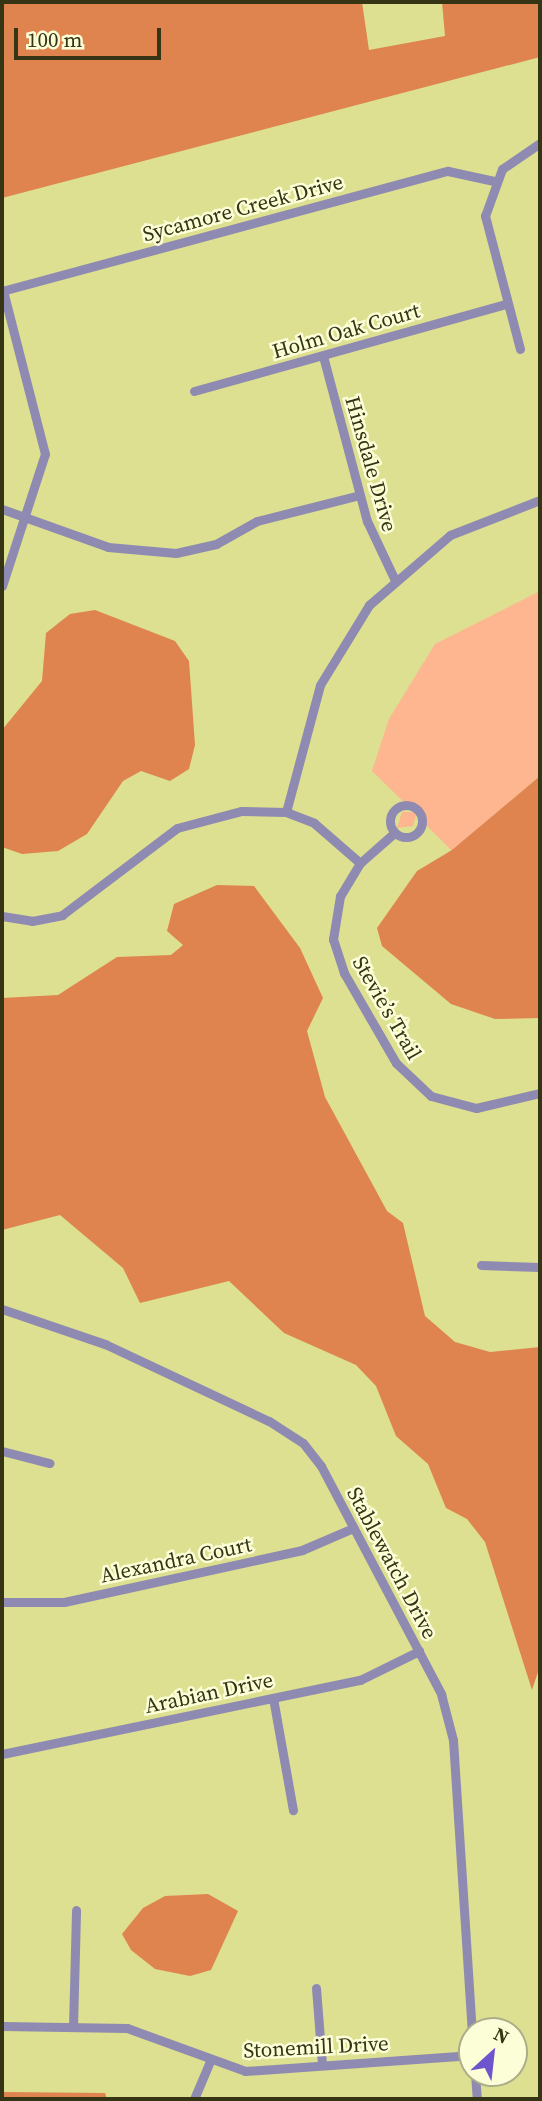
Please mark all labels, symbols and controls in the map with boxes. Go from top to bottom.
scale bar [18,14,164,58]
text: 100 m [27,25,82,54]
street label: Sycamore Creek Drive [140,169,346,247]
street label: Holm Oak Court [269,298,423,364]
street label: Hinsdale Drive [340,393,402,535]
street label: Stevie’s Trail [347,952,427,1064]
street label: Stablewatch Drive [341,1483,443,1643]
street label: Alexandra Court [98,1532,254,1588]
street label: Arabian Drive [143,1667,275,1719]
north arrow [458,2017,528,2087]
text: N [490,2020,514,2050]
street label: Stonemill Drive [243,2031,389,2063]

